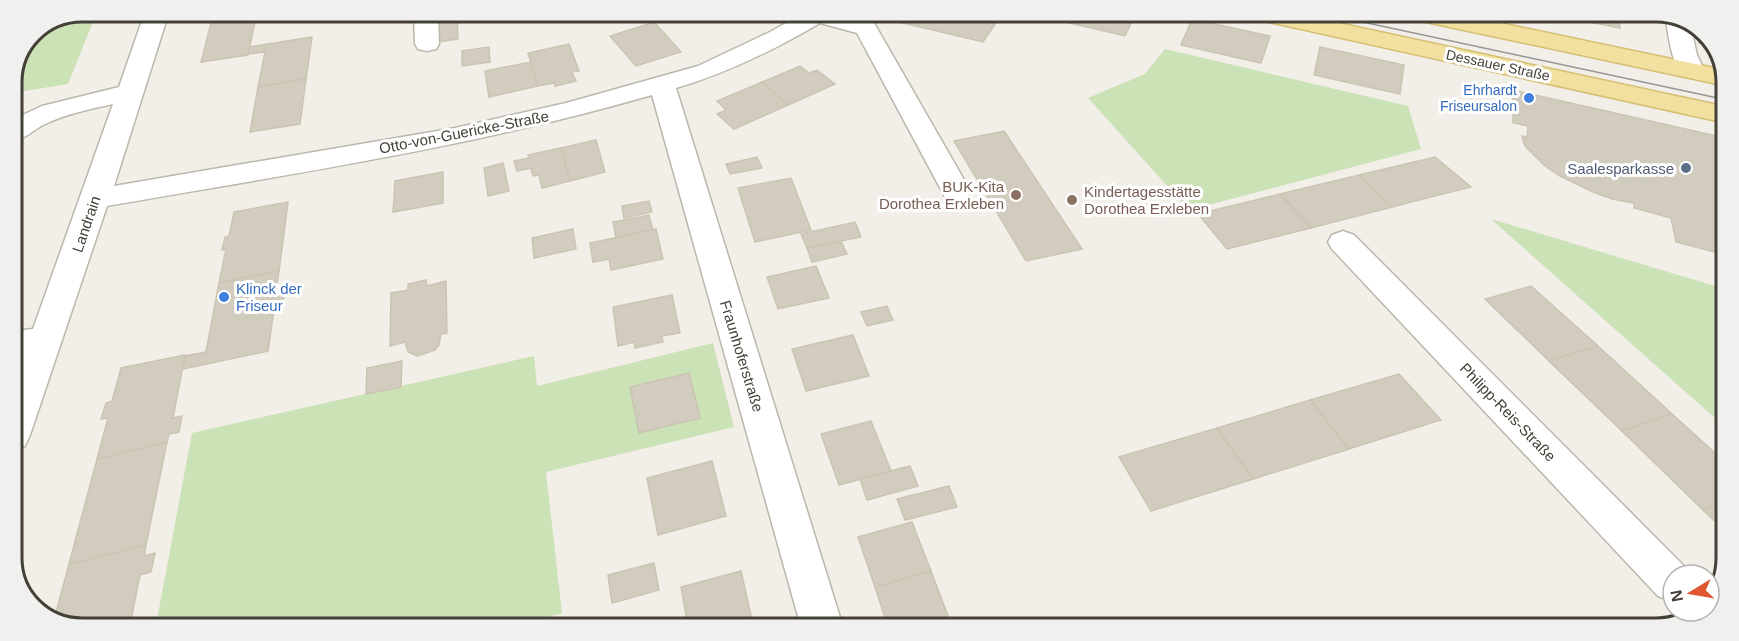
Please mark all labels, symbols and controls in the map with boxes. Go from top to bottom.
street label: Dessauer Straße [1445,46,1552,84]
place label: Ehrhardt Friseursalon [1440,82,1517,114]
marker: Ehrhardt Friseursalon [1522,91,1536,105]
street label: Otto-von-Guericke-Straße [378,107,550,157]
place label: Saalesparkasse [1567,160,1674,177]
marker: Saalesparkasse [1679,161,1693,175]
place label: BUK-Kita Dorothea Erxleben [879,178,1005,212]
place label: Kindertagesstätte Dorothea Erxleben [1084,183,1209,217]
marker: BUK-Kita Dorothea Erxleben [1009,188,1023,202]
marker: Kindertagesstätte Dorothea Erxleben [1065,193,1079,207]
street label: Landrain [68,194,104,254]
place label: Klinck der Friseur [236,280,302,314]
marker: Klinck der Friseur [217,290,231,304]
street label: Fraunhoferstraße [717,298,767,414]
street label: Philipp-Reis-Straße [1457,359,1559,465]
north arrow [1661,563,1721,623]
text: N [1667,588,1686,603]

